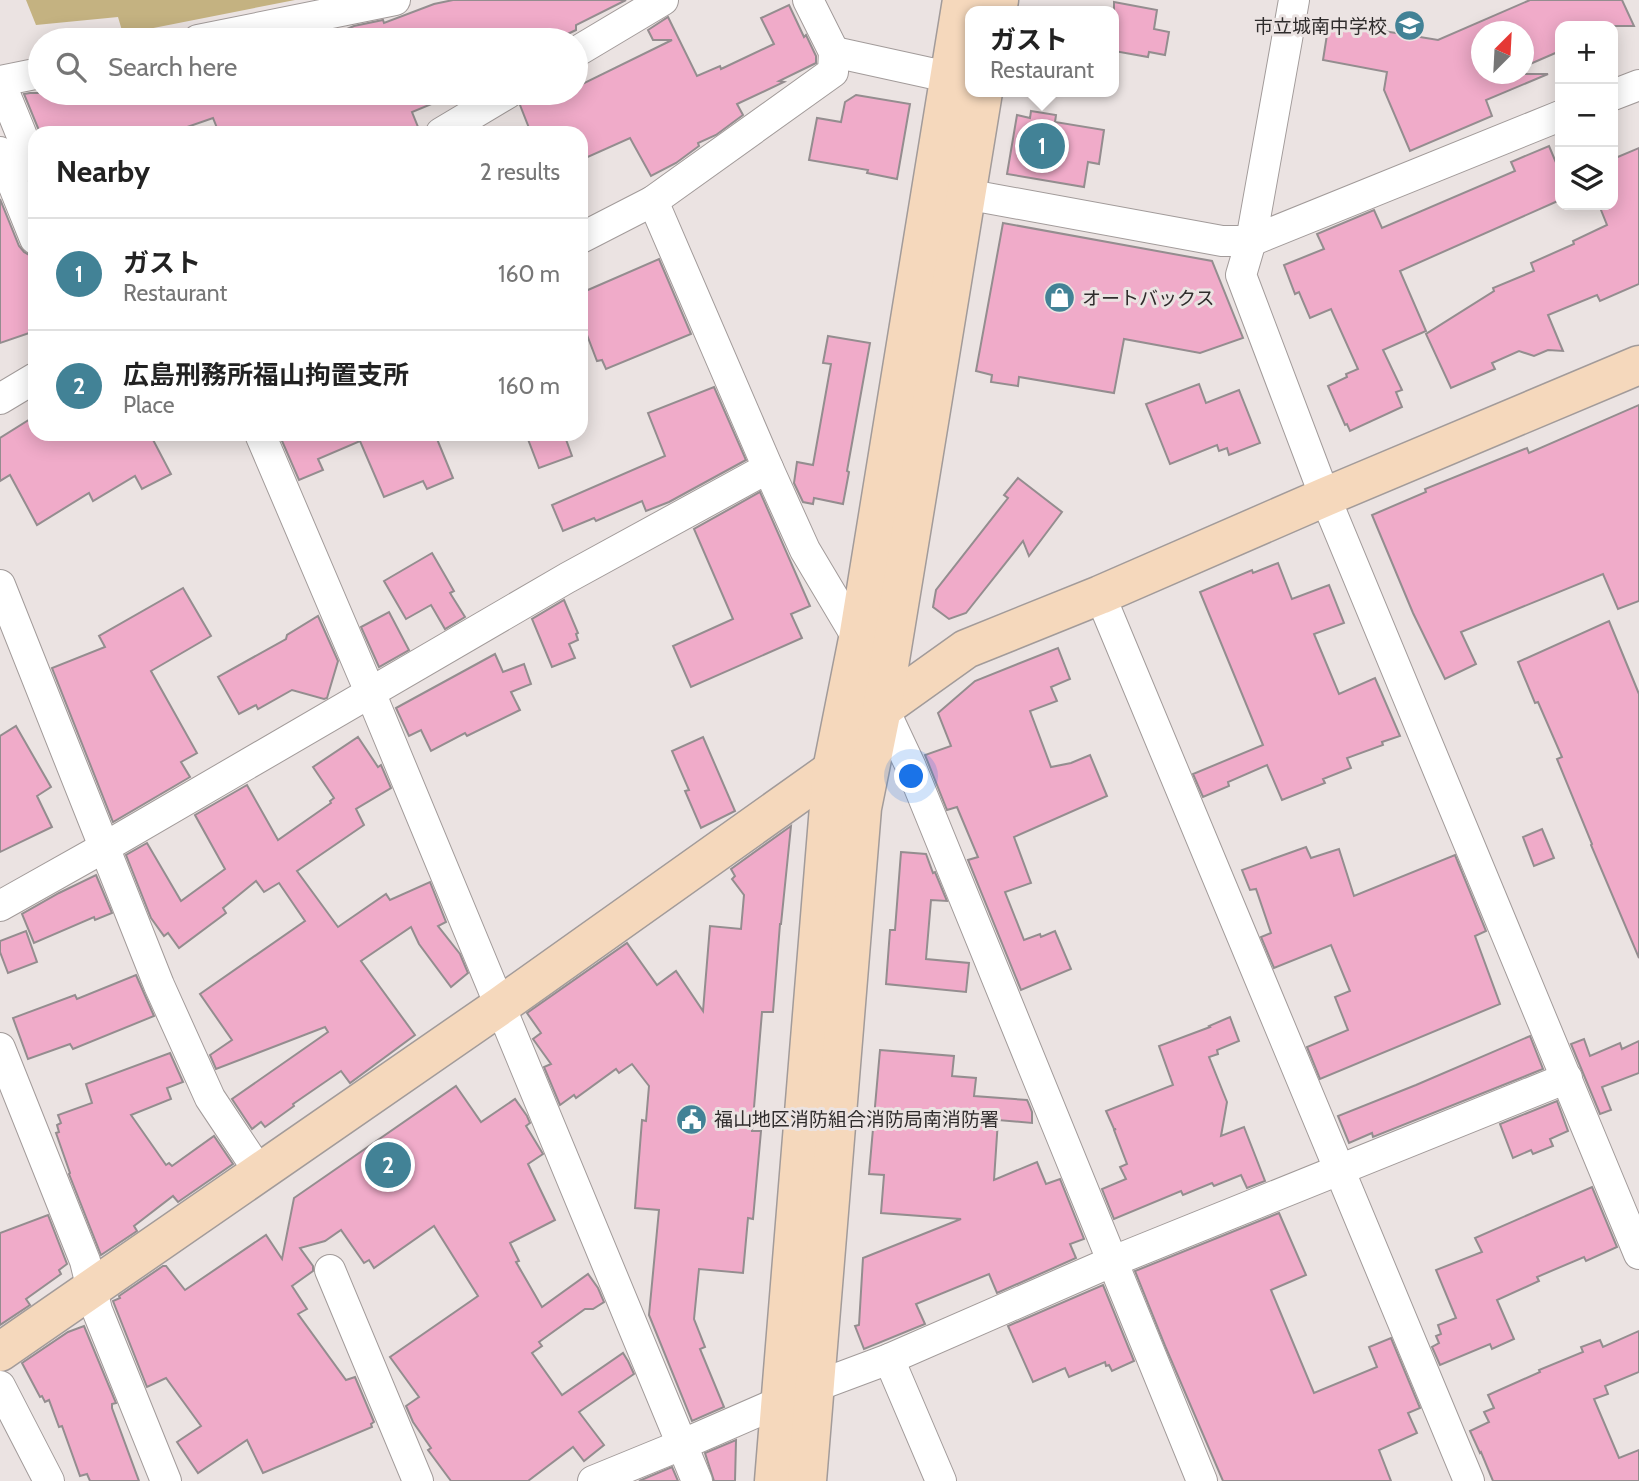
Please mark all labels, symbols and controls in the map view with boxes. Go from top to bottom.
popup [965,6,1119,97]
school or university icon: 市立城南中学校 [1393,9,1427,43]
place label: 市立城南中学校 [1254,15,1387,38]
north arrow [1471,21,1534,84]
map controls [1555,21,1618,210]
button: + [1555,21,1618,84]
text: ガスト [990,24,1068,56]
search box [28,28,588,105]
icon: search [52,48,90,86]
text: Search here [108,51,237,83]
text: Restaurant [990,56,1094,84]
button: − [1555,84,1618,147]
pin: 1 [1019,120,1065,172]
button: layers [1555,147,1618,210]
text: Nearby [56,153,150,190]
text: 2 results [480,158,560,186]
text: ガスト [123,247,201,279]
text: 1 [75,260,83,288]
text: 160 m [498,260,560,288]
text: Restaurant [123,279,227,307]
shop icon: オートバックス [1042,281,1076,315]
place label: オートバックス [1082,287,1214,310]
text: 広島刑務所福山拘置支所 [123,359,409,391]
text: 2 [73,372,85,400]
text: 160 m [498,372,560,400]
text: Place [123,391,175,419]
your location [894,759,928,793]
public building icon: 福山地区消防組合消防局南消防署 [674,1102,708,1136]
place label: 福山地区消防組合消防局南消防署 [714,1108,999,1131]
pin: 2 [365,1139,411,1191]

